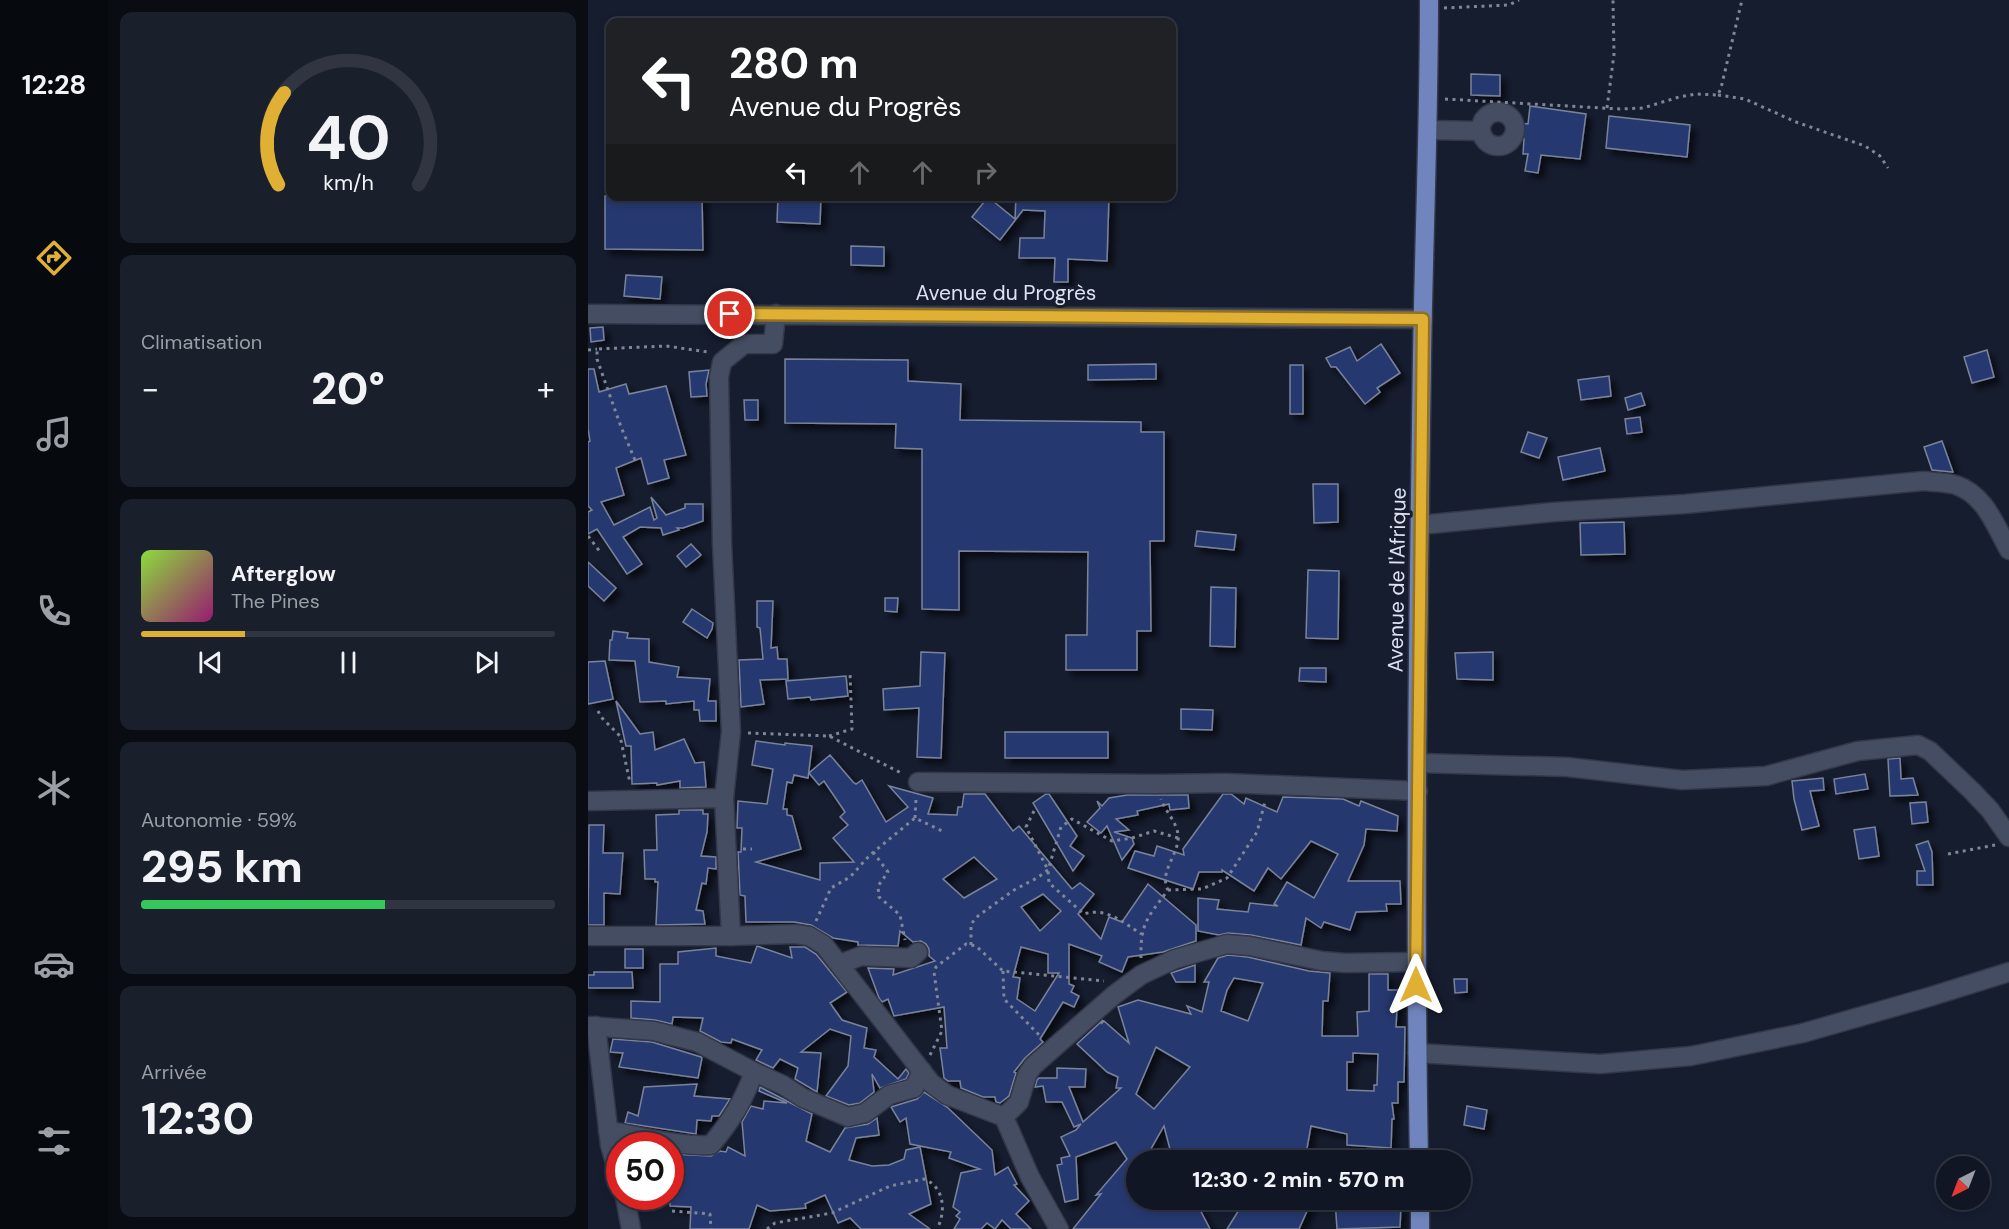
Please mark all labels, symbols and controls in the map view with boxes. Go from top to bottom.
text: 280 m [729,36,859,91]
icon: left [630,42,708,120]
text: 12:28 [22,67,86,102]
text: Avenue du Progrès [729,89,962,124]
text: 40 [306,97,390,178]
icon: left [780,156,813,189]
icon: ahead [843,156,876,189]
icon: ahead [906,156,939,189]
icon: right [969,156,1002,189]
text: km/h [323,169,373,197]
icon: directions [33,237,75,279]
street label: Avenue du Progrès [916,279,1096,307]
pin [704,288,755,339]
icon: arrive [713,297,746,330]
text: Climatisation [141,329,262,355]
text: 20° [311,359,385,418]
text: − [141,367,159,410]
text: + [537,367,555,410]
icon: music [33,413,75,455]
street label: Avenue de l'Afrique [1381,487,1413,673]
text: Afterglow [231,559,336,588]
text: The Pines [231,588,320,614]
icon: phone [33,590,75,632]
icon: previous [194,646,227,679]
icon: pause [332,646,365,679]
icon: next [470,646,503,679]
icon: climate [33,767,75,809]
text: Autonomie · 59% [141,807,297,833]
text: 295 km [141,837,303,896]
icon: car [33,943,75,985]
position arrow [1384,953,1448,1017]
text: Arrivée [141,1059,207,1085]
text: 12:30 [141,1089,254,1148]
icon: filters [33,1120,75,1162]
speed limit sign: 50 [606,1132,684,1210]
north arrow [1936,1156,1990,1210]
map controls [1936,1156,1990,1210]
text: 12:30 · 2 min · 570 m [1192,1165,1405,1194]

